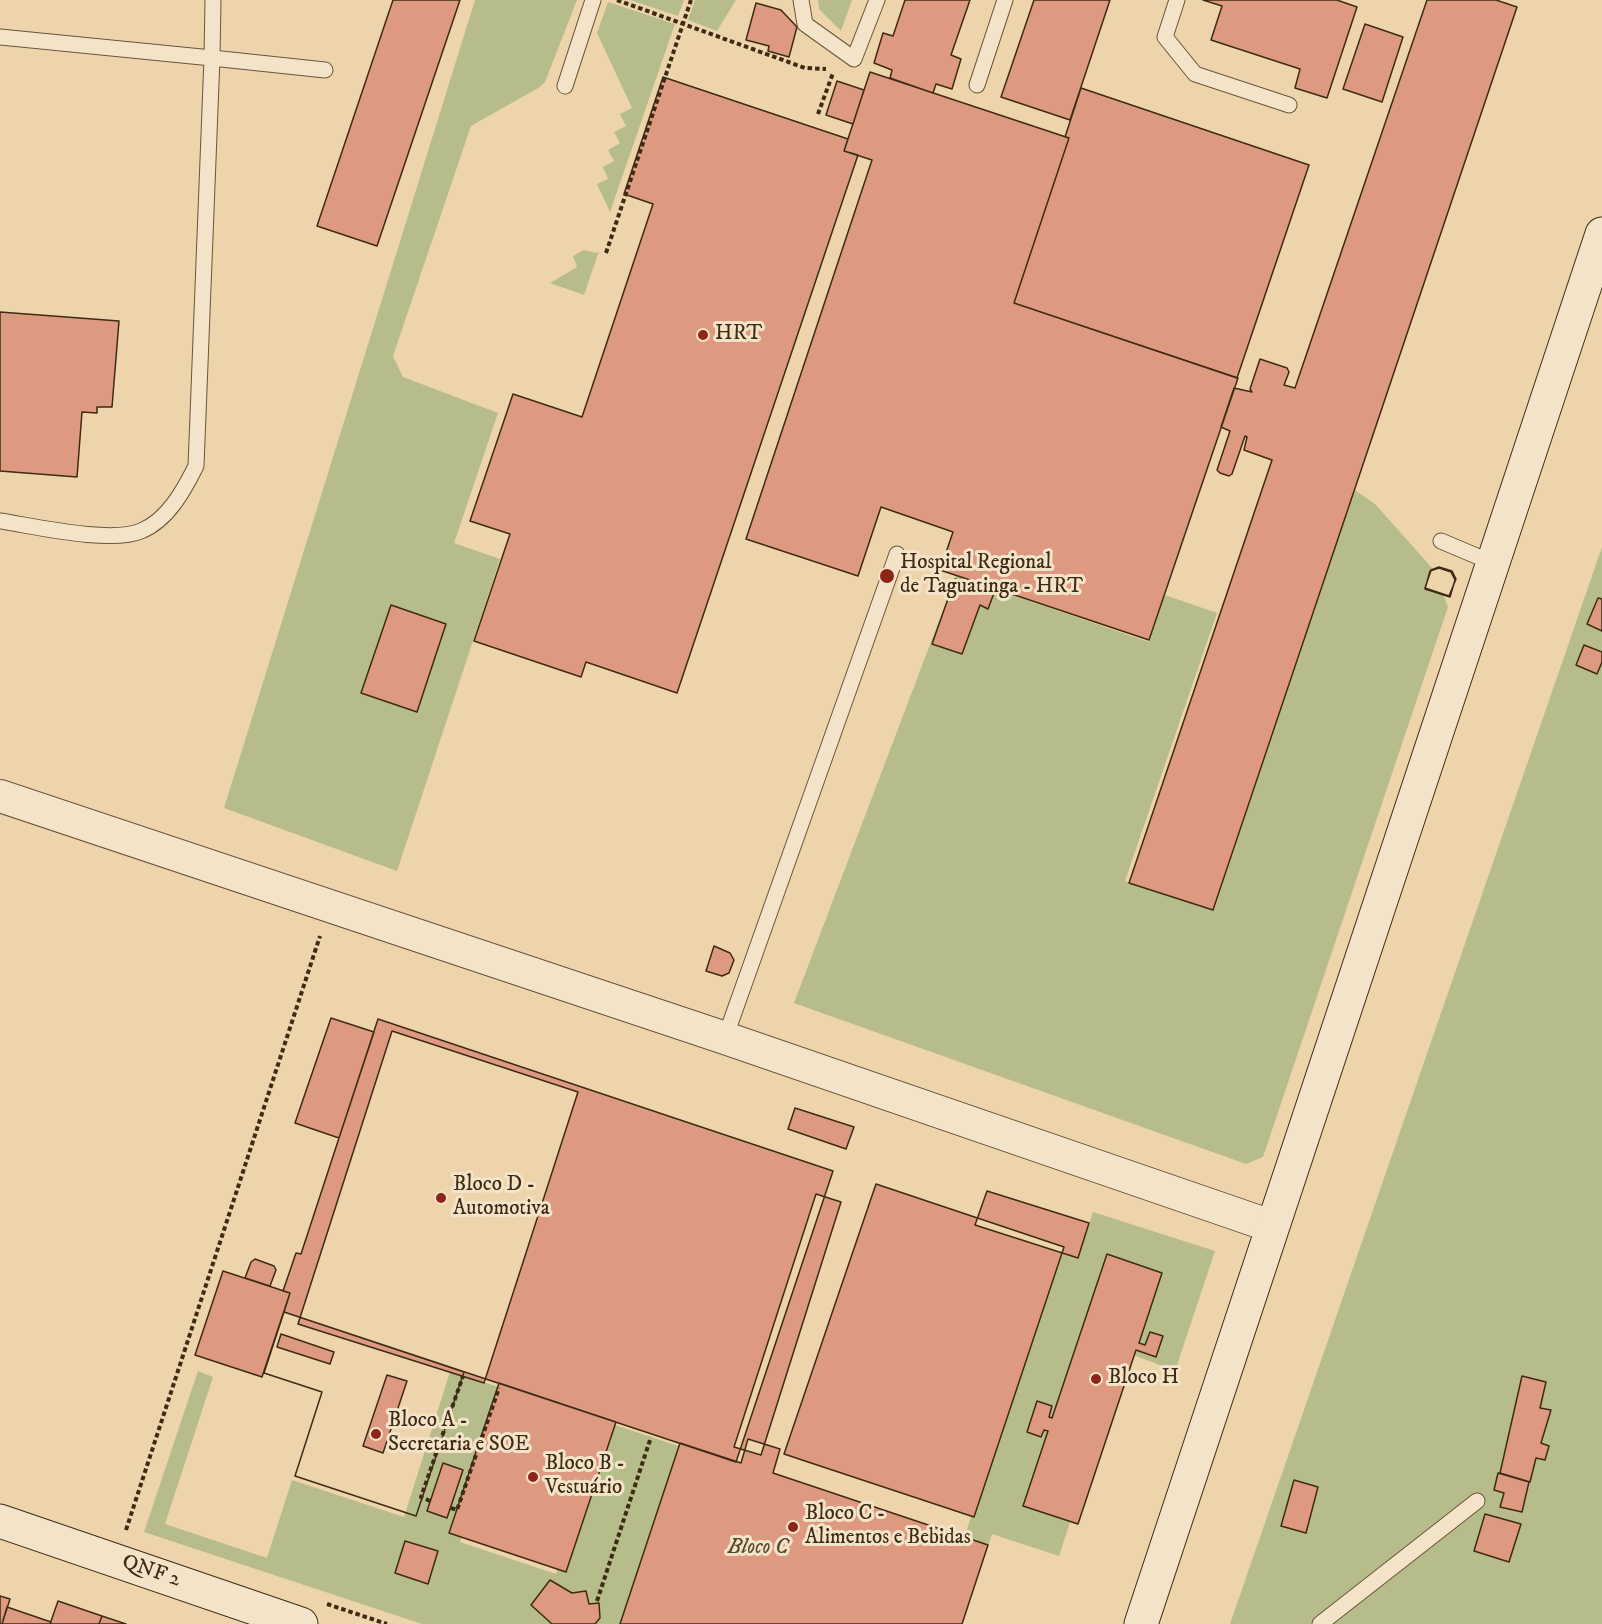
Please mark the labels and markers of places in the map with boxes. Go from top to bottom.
place label: HRT [715,322,763,348]
marker: HRT [696,328,710,342]
place label: Hospital Regional de Taguatinga - HRT [900,551,1083,601]
marker: Hospital Regional de Taguatinga - HRT [878,567,896,585]
place label: Bloco D - Automotiva [453,1173,550,1223]
marker: Bloco D - Automotiva [434,1191,448,1205]
place label: Bloco H [1108,1366,1179,1392]
marker: Bloco H [1089,1372,1103,1386]
place label: Bloco A - Secretaria e SOE [388,1409,529,1459]
marker: Bloco A - Secretaria e SOE [369,1427,383,1441]
place label: Bloco B - Vestuário [545,1452,625,1502]
marker: Bloco B - Vestuário [526,1470,540,1484]
place label: Bloco C - Alimentos e Bebidas [805,1502,971,1552]
marker: Bloco C - Alimentos e Bebidas [786,1520,800,1534]

